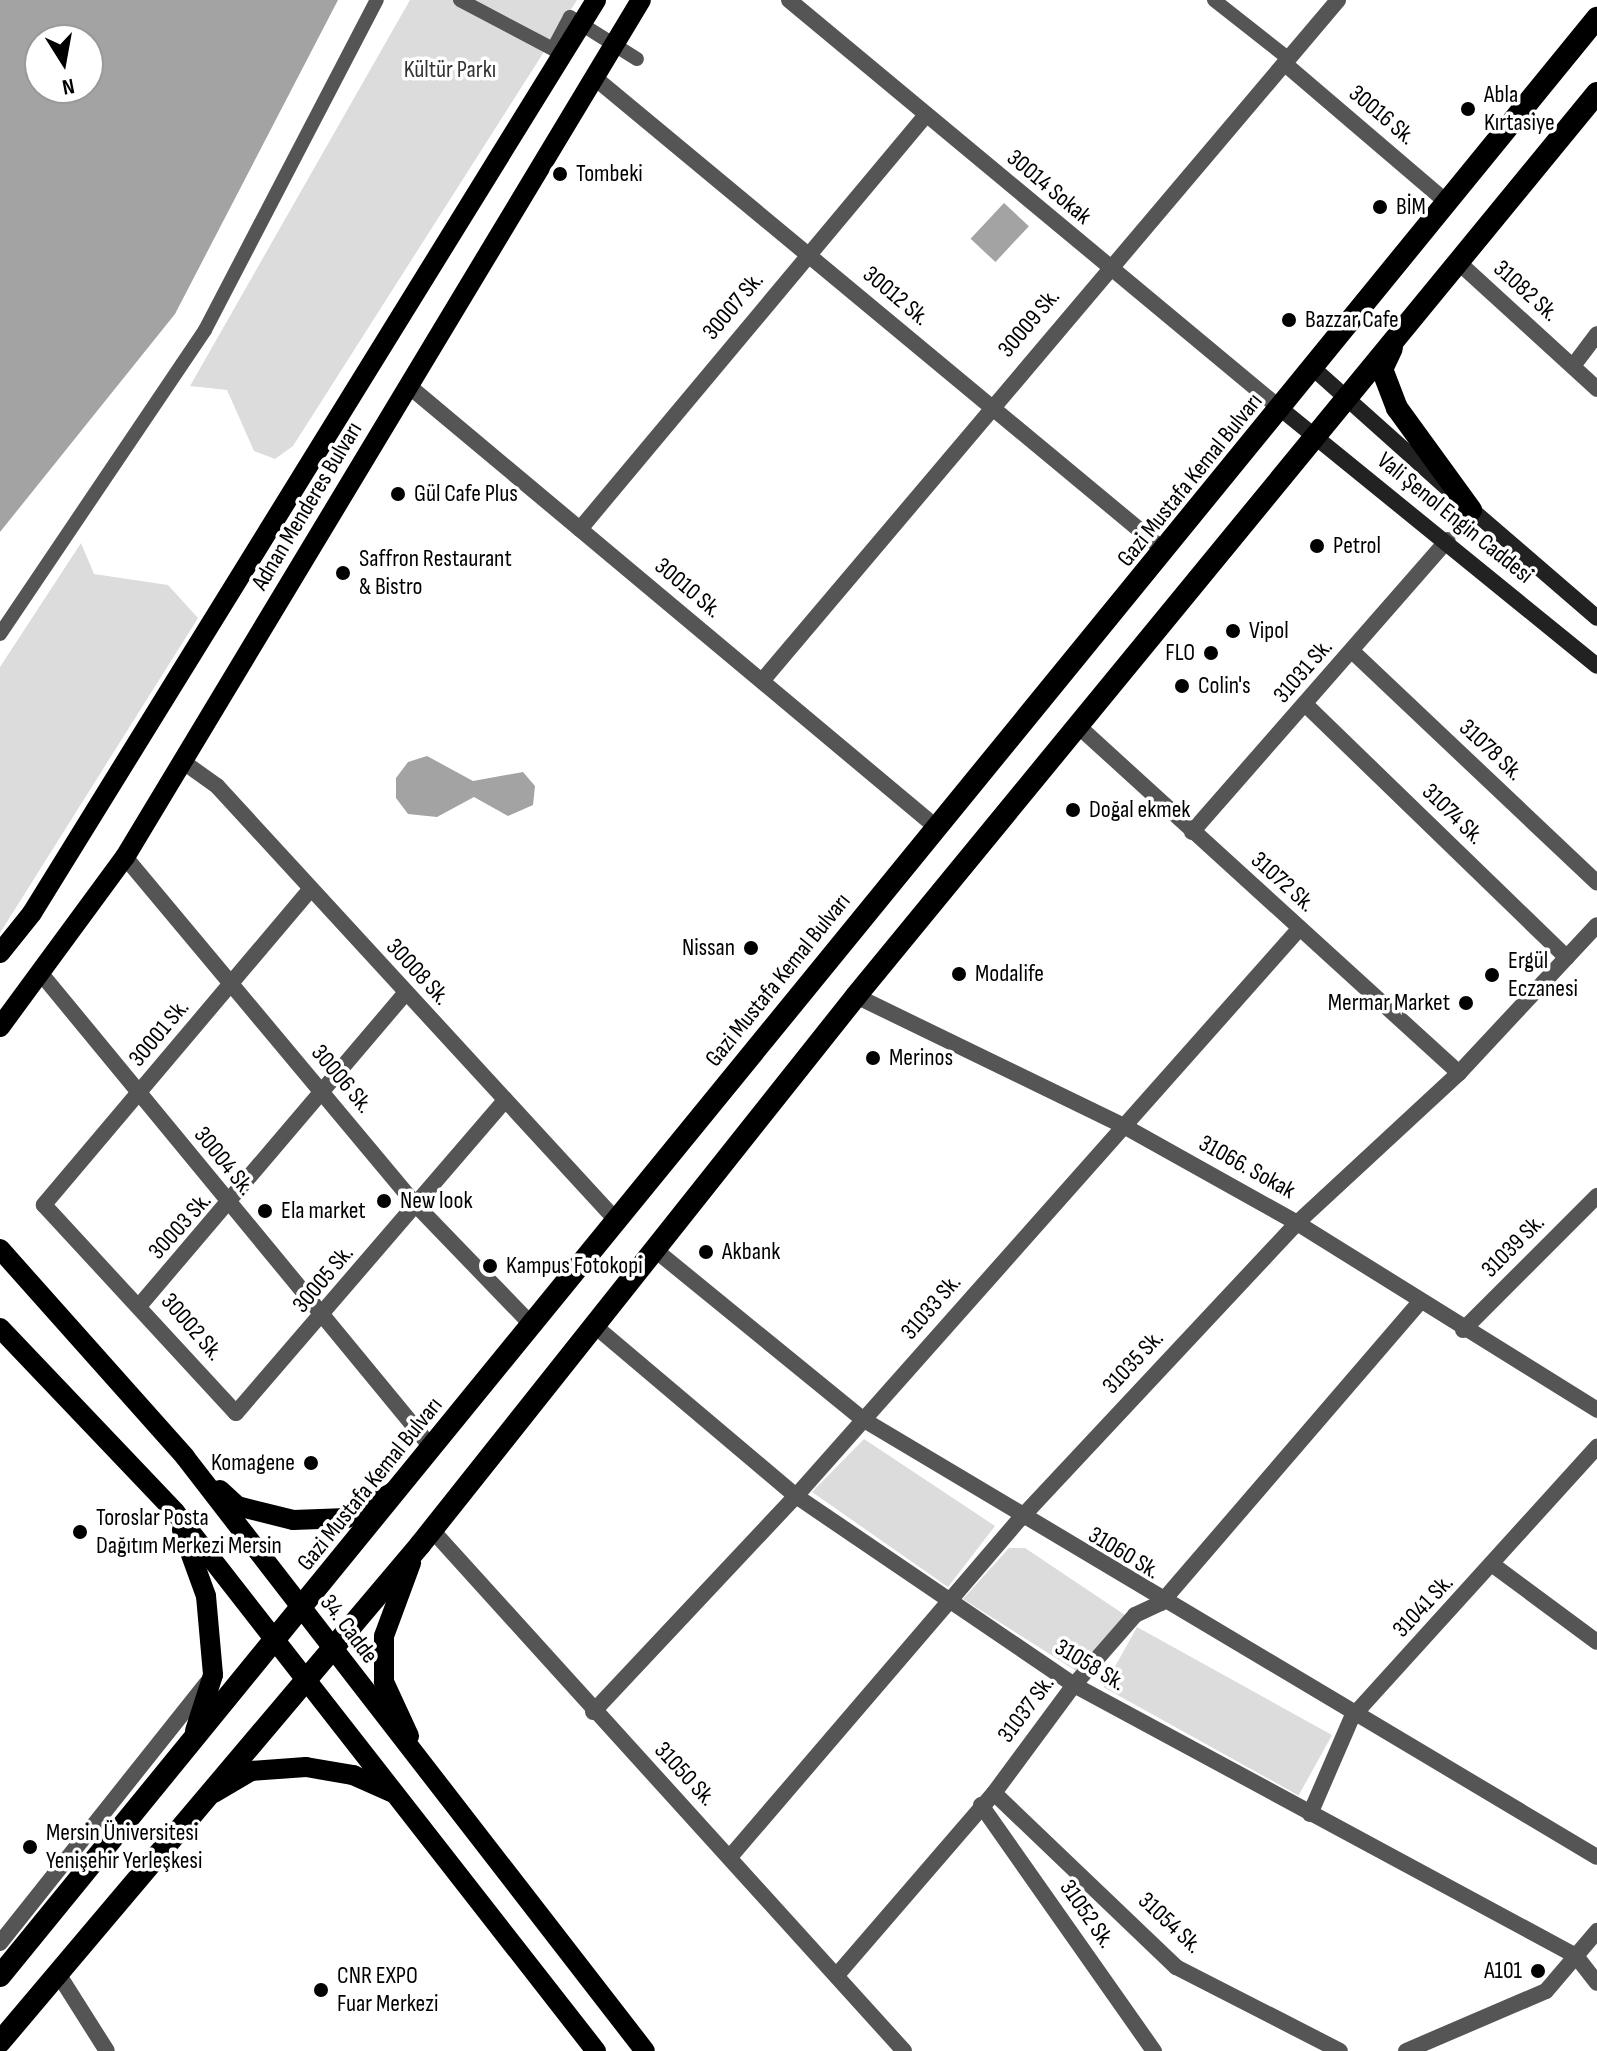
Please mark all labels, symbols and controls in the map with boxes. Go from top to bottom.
north arrow [24,24,104,104]
park label: Kültür Parkı [404,56,496,84]
text: N [60,72,77,100]
street label: 30016 Sk. [1343,79,1421,151]
place label: Abla Kırtasiye [1484,81,1555,137]
marker: Abla Kırtasiye [1459,100,1477,118]
street label: 30014 Sokak [1001,143,1097,231]
place label: Tombeki [576,160,643,188]
marker: Tombeki [551,165,569,183]
place label: BİM [1396,193,1426,221]
marker: BİM [1371,198,1389,216]
street label: 31082 Sk. [1487,254,1565,328]
street label: 30012 Sk. [857,260,935,332]
street label: 30007 Sk. [696,266,770,346]
street label: 30009 Sk. [992,283,1066,363]
place label: Bazzar Cafe [1305,306,1399,334]
marker: Bazzar Cafe [1280,311,1298,329]
street label: Gazi Mustafa Kemal Bulvarı [1111,387,1269,573]
street label: Adnan Menderes Bulvarı [246,417,368,595]
street label: Vali Şenol Engin Caddesi [1371,446,1539,590]
place label: Gül Cafe Plus [414,480,518,508]
marker: Gül Cafe Plus [389,485,407,503]
place label: Petrol [1333,532,1381,560]
marker: Petrol [1308,537,1326,555]
place label: Saffron Restaurant & Bistro [359,545,512,601]
street label: 30010 Sk. [649,552,727,624]
marker: Saffron Restaurant & Bistro [334,564,352,582]
place label: Vipol [1249,617,1289,645]
marker: Vipol [1224,622,1242,640]
street label: 31031 Sk. [1267,633,1339,709]
place label: FLO [1165,639,1195,667]
marker: FLO [1202,644,1220,662]
place label: Colin's [1198,672,1251,700]
marker: Colin's [1173,677,1191,695]
street label: 31078 Sk. [1453,713,1529,787]
street label: 31074 Sk. [1416,777,1490,851]
place label: Doğal ekmek [1089,796,1191,824]
marker: Doğal ekmek [1064,801,1082,819]
street label: 31072 Sk. [1245,846,1321,918]
street label: Gazi Mustafa Kemal Bulvarı [699,887,857,1073]
street label: 30008 Sk. [380,933,456,1011]
place label: Nissan [682,934,735,962]
marker: Nissan [742,939,760,957]
place label: Ergül Eczanesi [1508,947,1578,1003]
place label: Modalife [975,960,1044,988]
marker: Modalife [950,965,968,983]
marker: Ergül Eczanesi [1483,966,1501,984]
place label: Mermar Market [1328,989,1450,1017]
street label: 30001 Sk. [123,994,195,1072]
marker: Mermar Market [1457,994,1475,1012]
street label: 30006 Sk. [305,1039,379,1119]
place label: Merinos [889,1044,953,1072]
marker: Merinos [864,1049,882,1067]
street label: 30004 Sk. [188,1121,260,1201]
street label: 31066. Sokak [1194,1129,1300,1205]
street label: 30003 Sk. [143,1187,217,1265]
place label: New look [400,1187,473,1215]
marker: New look [375,1192,393,1210]
place label: Ela market [281,1197,366,1225]
marker: Ela market [256,1202,274,1220]
street label: 31039 Sk. [1475,1208,1551,1284]
place label: Akbank [722,1238,780,1266]
street label: 30005 Sk. [286,1239,360,1319]
marker: Akbank [697,1243,715,1261]
place label: Kampus Fotokopi [506,1252,643,1280]
marker: Kampus Fotokopi [481,1257,499,1275]
street label: 31033 Sk. [895,1268,967,1346]
street label: 30002 Sk. [155,1287,229,1367]
street label: 31035 Sk. [1096,1324,1170,1400]
street label: Gazi Mustafa Kemal Bulvarı [291,1391,449,1577]
place label: Komagene [211,1449,295,1477]
marker: Komagene [302,1454,320,1472]
place label: Toroslar Posta Dağıtım Merkezi Mersin [96,1504,282,1560]
street label: 31060 Sk. [1083,1521,1165,1585]
marker: Toroslar Posta Dağıtım Merkezi Mersin [71,1523,89,1541]
street label: 31041 Sk. [1387,1569,1459,1643]
street label: 34. Cadde [314,1589,384,1669]
street label: 31058 Sk. [1050,1633,1130,1697]
street label: 31037 Sk. [991,1670,1061,1748]
street label: 31050 Sk. [648,1736,722,1812]
place label: Mersin Üniversitesi Yenişehir Yerleşkesi [46,1819,202,1875]
marker: Mersin Üniversitesi Yenişehir Yerleşkesi [21,1838,39,1856]
street label: 31052 Sk. [1053,1874,1121,1954]
street label: 31054 Sk. [1132,1886,1208,1960]
place label: A101 [1484,1957,1522,1985]
place label: CNR EXPO Fuar Merkezi [337,1962,438,2018]
marker: A101 [1529,1962,1547,1980]
marker: CNR EXPO Fuar Merkezi [312,1981,330,1999]

